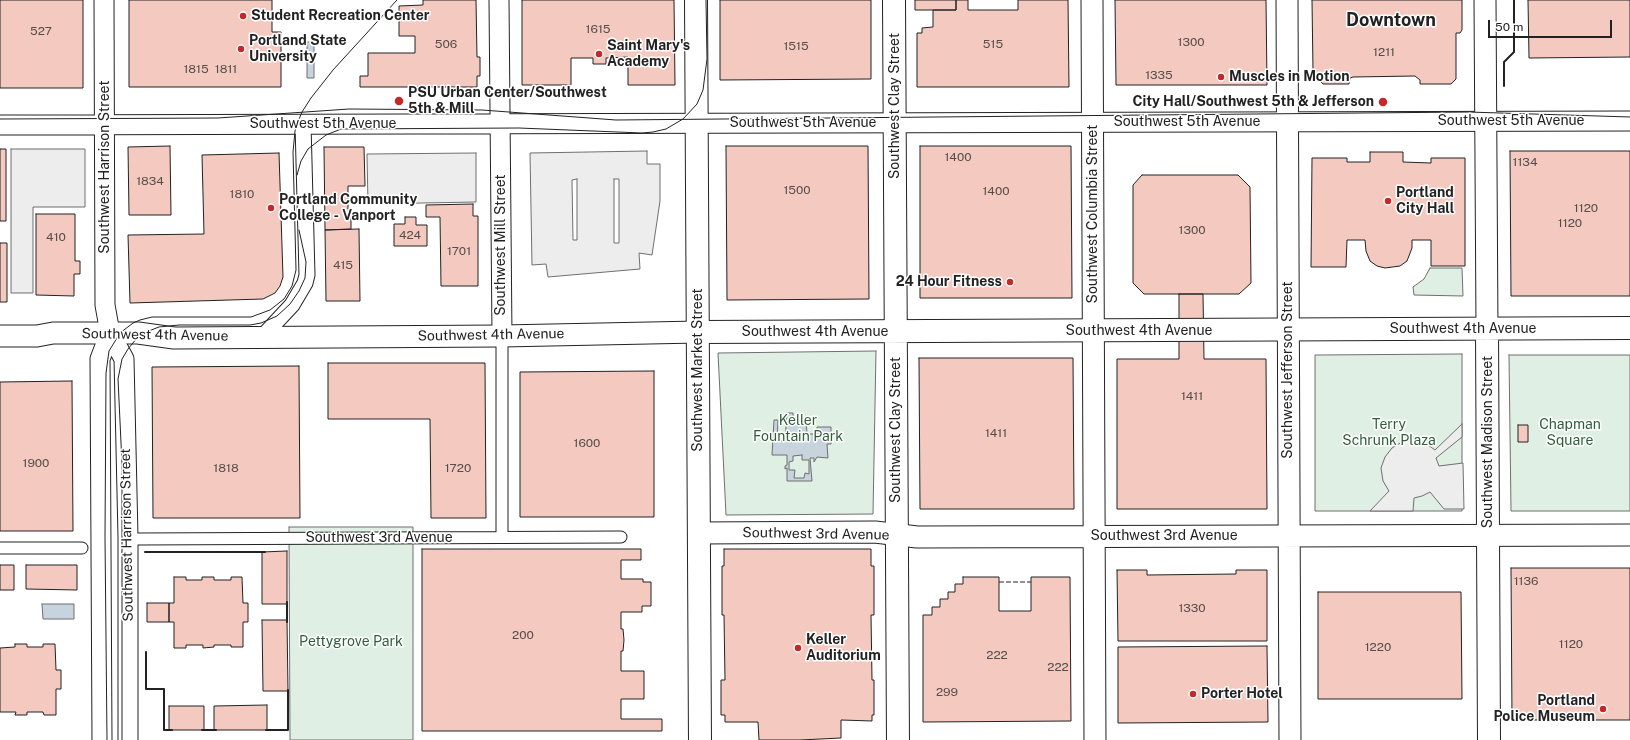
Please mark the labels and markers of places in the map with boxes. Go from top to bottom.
place label: Student Recreation Center [251,8,430,24]
marker: Student Recreation Center [238,11,248,21]
place label: Portland State University [249,33,347,66]
place label: Saint Mary's Academy [607,38,690,70]
marker: Portland State University [236,44,246,54]
marker: Saint Mary's Academy [594,49,604,59]
place label: Muscles in Motion [1229,69,1350,85]
marker: Muscles in Motion [1216,72,1226,82]
place label: PSU Urban Center/Southwest 5th & Mill [408,85,607,118]
place label: City Hall/Southwest 5th & Jefferson [1132,94,1374,110]
marker: PSU Urban Center/Southwest 5th & Mill [393,95,405,107]
marker: City Hall/Southwest 5th & Jefferson [1377,96,1389,108]
place label: Portland City Hall [1396,185,1454,218]
place label: Portland Community College - Vanport [279,192,417,224]
marker: Portland City Hall [1383,196,1393,206]
marker: Portland Community College - Vanport [266,203,276,213]
place label: 24 Hour Fitness [896,274,1002,290]
marker: 24 Hour Fitness [1005,277,1015,287]
place label: Keller Auditorium [806,632,881,664]
marker: Keller Auditorium [793,643,803,653]
place label: Porter Hotel [1201,686,1283,702]
marker: Porter Hotel [1188,689,1198,699]
place label: Portland Police Museum [1493,693,1595,726]
marker: Portland Police Museum [1598,704,1608,714]

